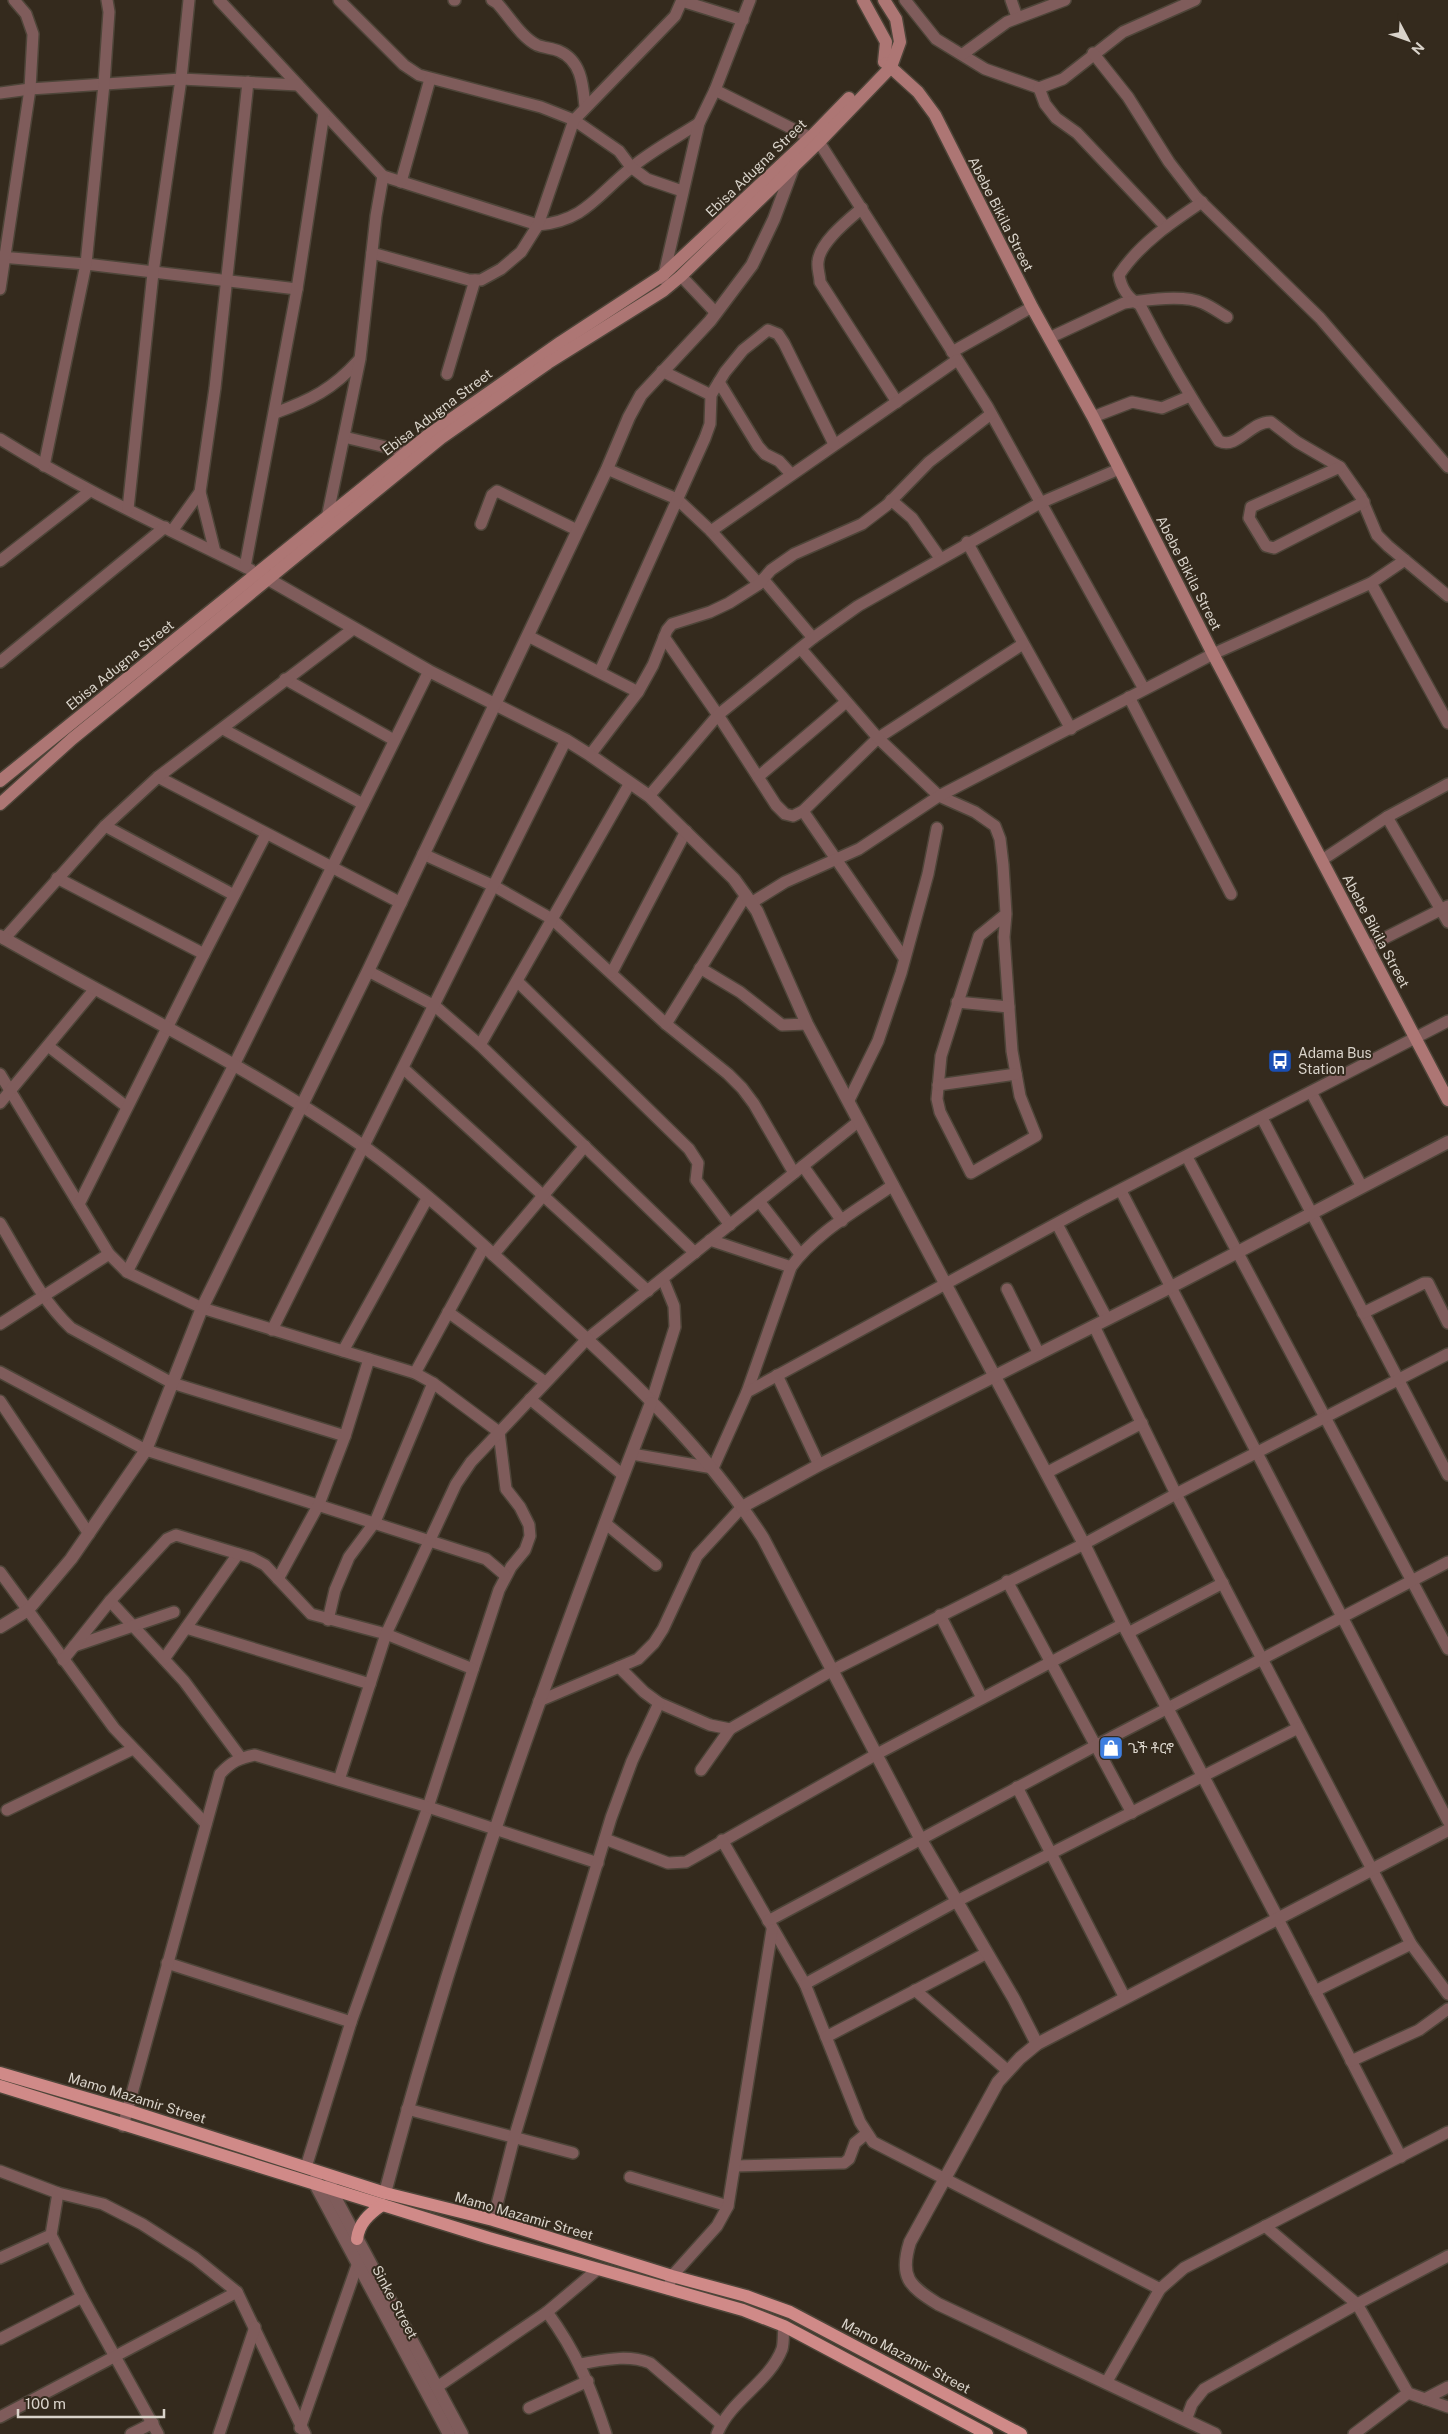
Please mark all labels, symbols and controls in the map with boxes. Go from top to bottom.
north arrow [1383,15,1433,65]
text: N [1408,39,1427,58]
street label: Ebisa Adugna Street [702,116,810,220]
street label: Abebe Bikila Street [965,154,1037,274]
street label: Ebisa Adugna Street [379,365,495,459]
street label: Abebe Bikila Street [1153,513,1225,633]
street label: Ebisa Adugna Street [63,617,177,713]
street label: Abebe Bikila Street [1339,871,1413,991]
place label: Adama Bus Station [1298,1045,1372,1077]
bus stop icon: Adama Bus Station [1267,1048,1293,1074]
shop icon: ጌች ቶርኖ [1098,1735,1124,1761]
place label: ጌች ቶርኖ [1128,1740,1174,1756]
street label: Mamo Mazamir Street [66,2069,208,2127]
street label: Mamo Mazamir Street [453,2189,595,2243]
street label: Sinke Street [369,2263,421,2341]
street label: Mamo Mazamir Street [839,2315,973,2397]
scale bar [18,2386,164,2418]
text: 100 m [25,2395,66,2412]

